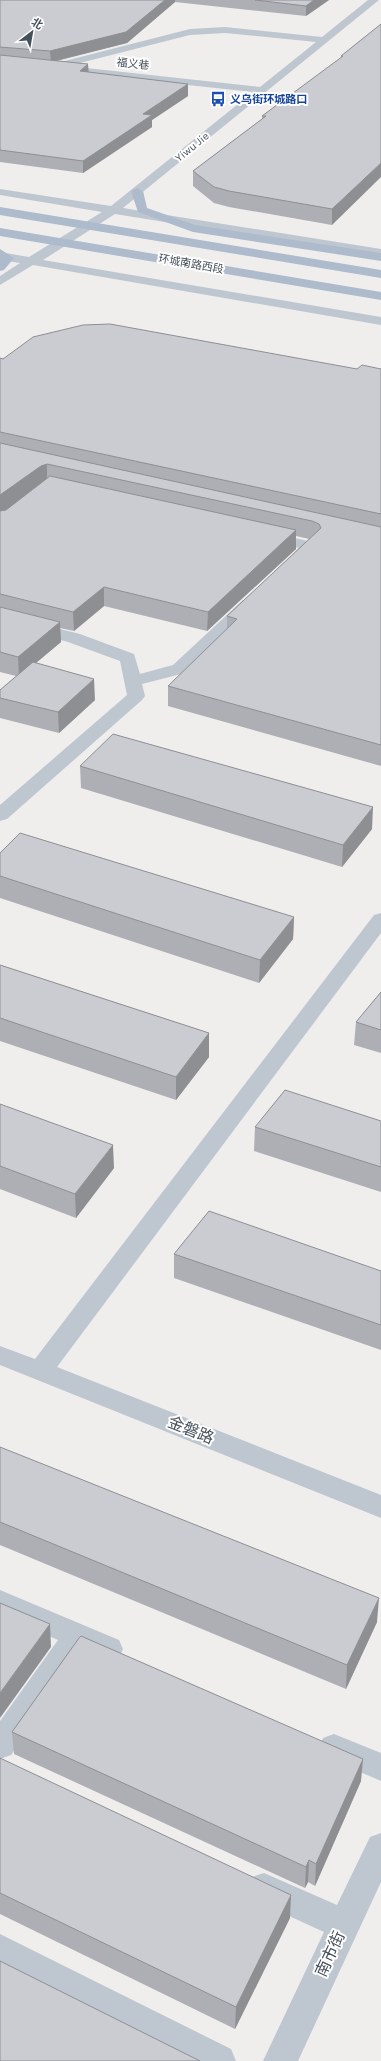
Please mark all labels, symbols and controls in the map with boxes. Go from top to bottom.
north arrow [12,12,52,52]
text: 北 [29,15,45,32]
street label: 福义巷 [116,56,150,72]
bus stop icon: 义乌街环城路口 [209,90,227,108]
place label: 义乌街环城路口 [230,93,307,106]
street label: Yiwu Jie [172,129,212,165]
street label: 环城南路西段 [157,252,225,276]
street label: 金磐路 [165,1412,217,1448]
street label: 南市街 [311,1928,349,1980]

